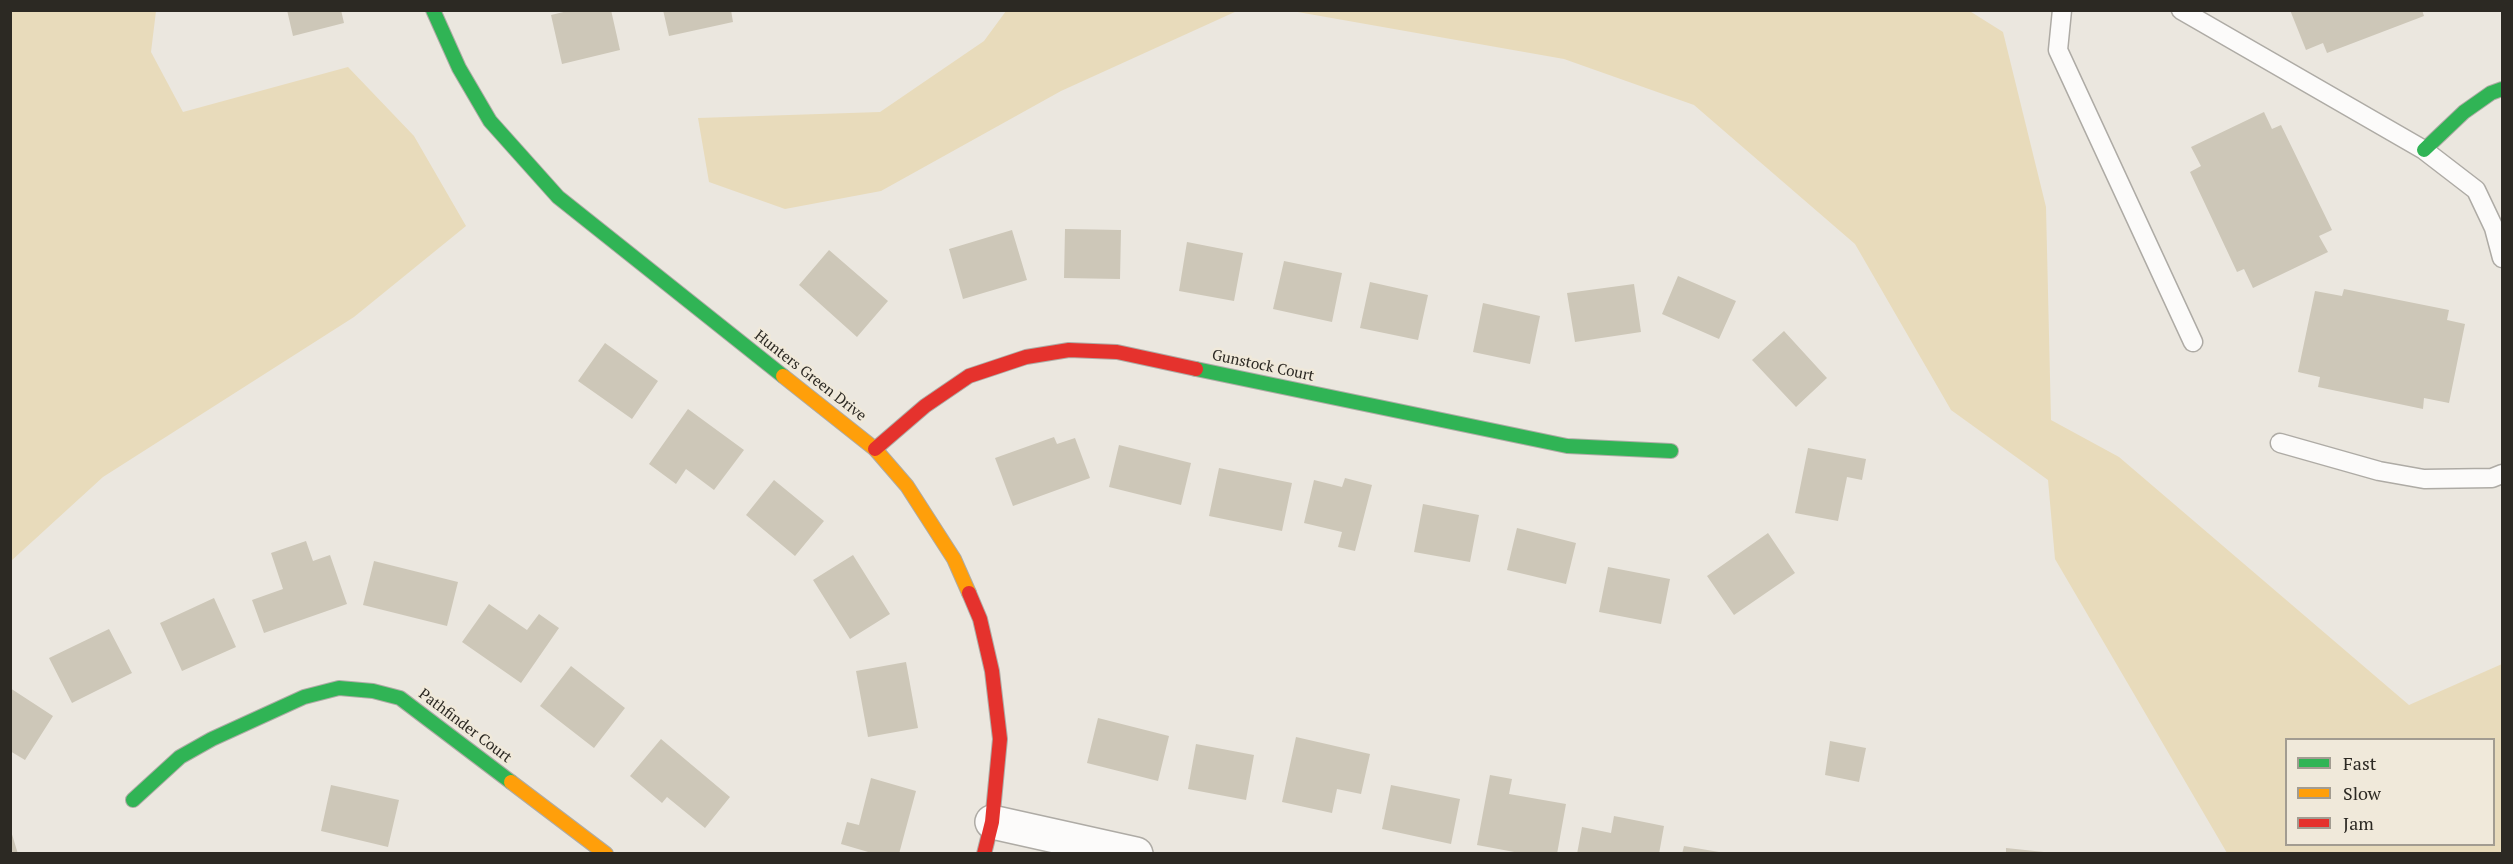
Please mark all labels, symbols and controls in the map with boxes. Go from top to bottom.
street label: Hunters Green Drive [751,327,869,425]
street label: Gunstock Court [1210,346,1316,386]
street label: Pathfinder Court [415,685,515,767]
legend [2285,738,2495,846]
text: Fast [2343,751,2376,775]
text: Slow [2343,781,2381,805]
text: Jam [2343,811,2374,835]

